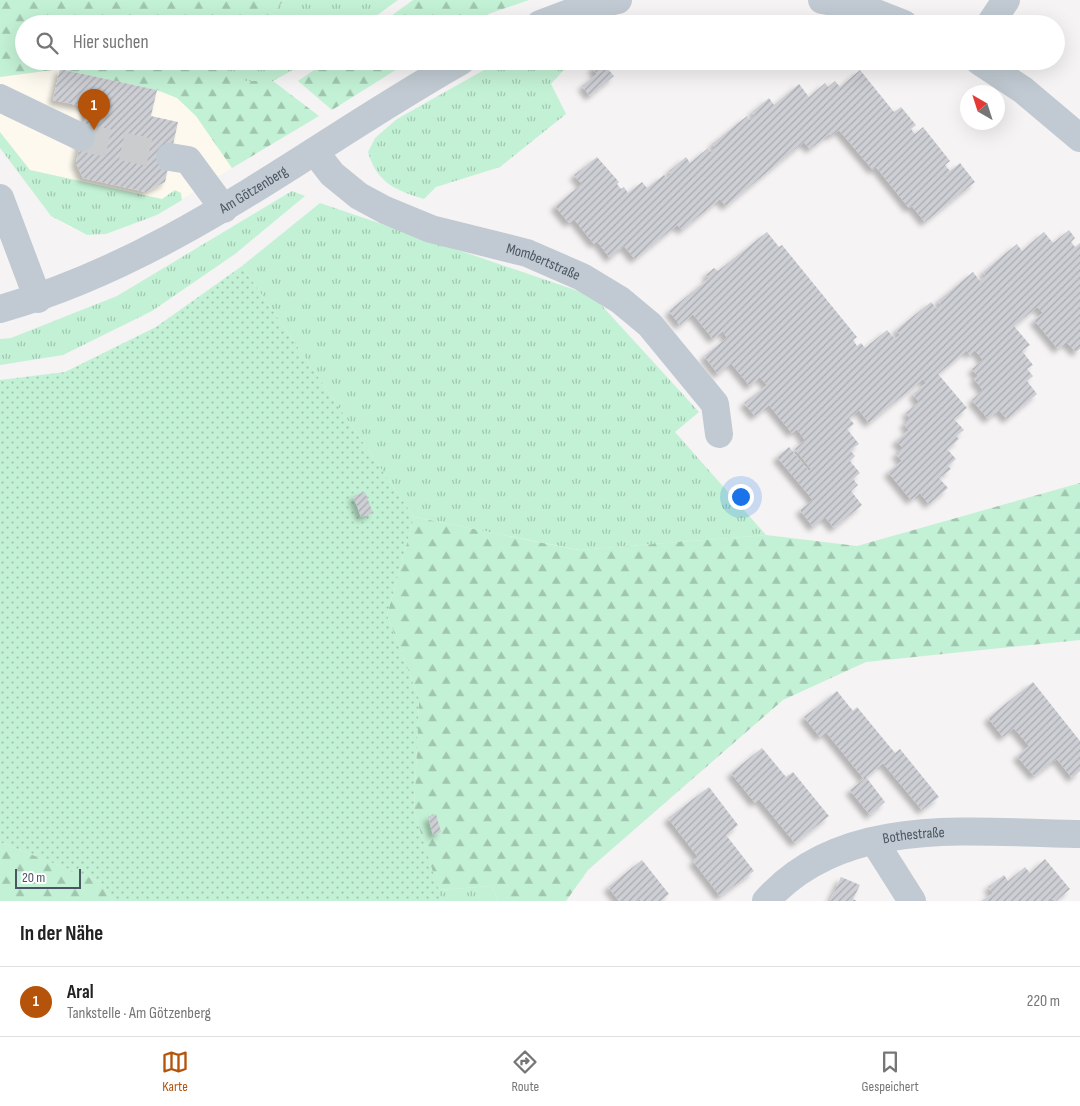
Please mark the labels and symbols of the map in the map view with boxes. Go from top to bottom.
north arrow [960,85,1005,130]
pin: 1 [78,89,110,130]
street label: Am Götzenberg [215,161,291,218]
street label: Mombertstraße [504,239,583,285]
your location [728,484,754,510]
street label: Bothestraße [881,822,945,848]
scale bar [15,866,81,889]

